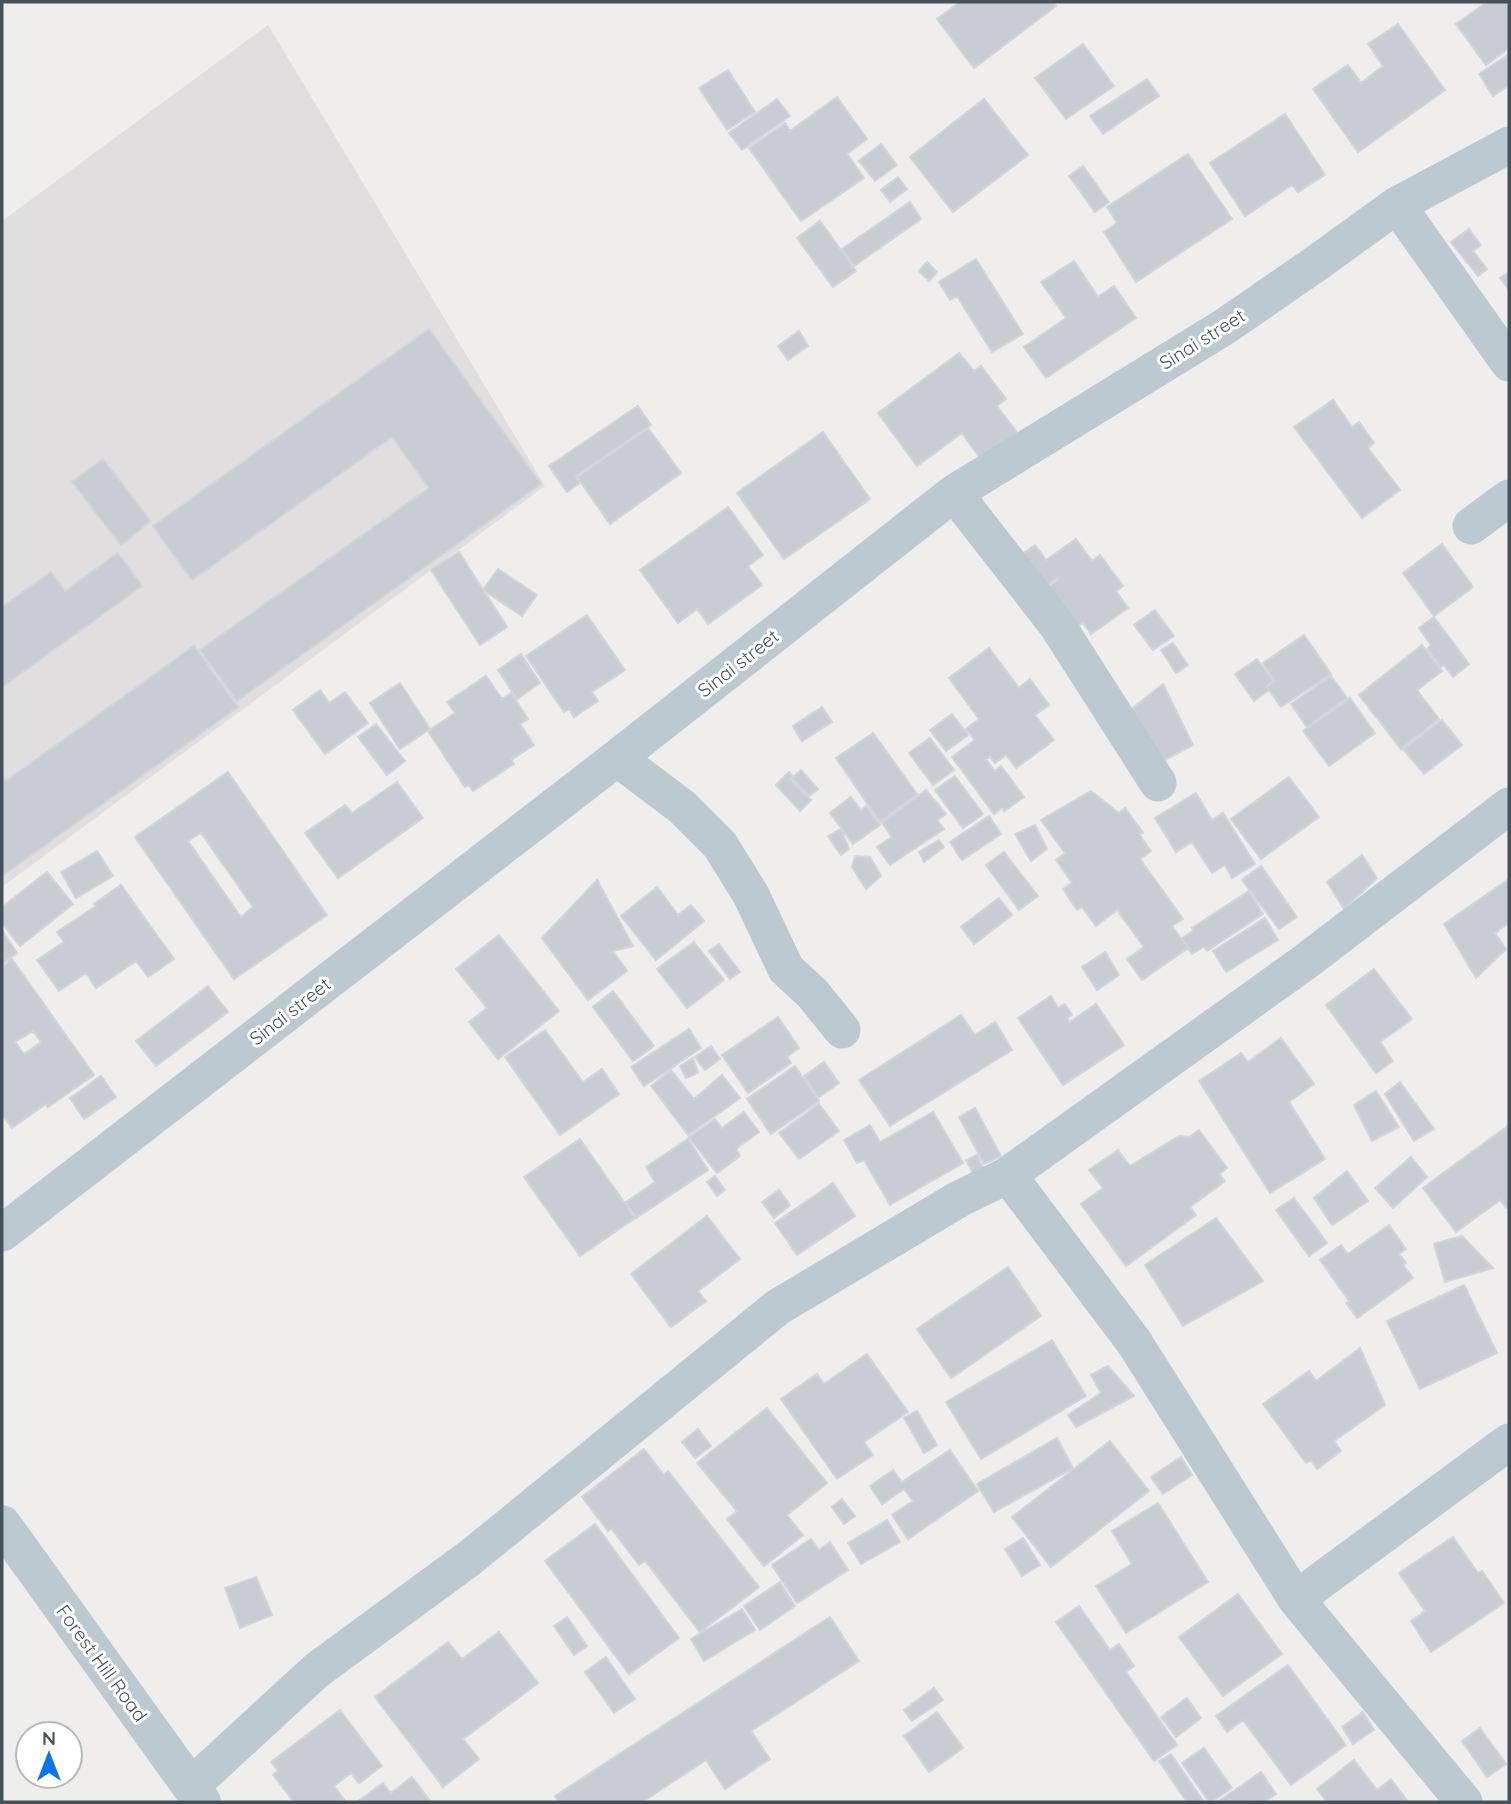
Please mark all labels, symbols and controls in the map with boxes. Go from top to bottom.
street label: Sinai street [1155,303,1249,375]
street label: Sinai street [693,624,783,702]
street label: Sinai street [245,972,335,1050]
street label: Forest Hill Road [51,1600,153,1726]
north arrow [14,1720,84,1790]
text: N [42,1726,56,1750]

